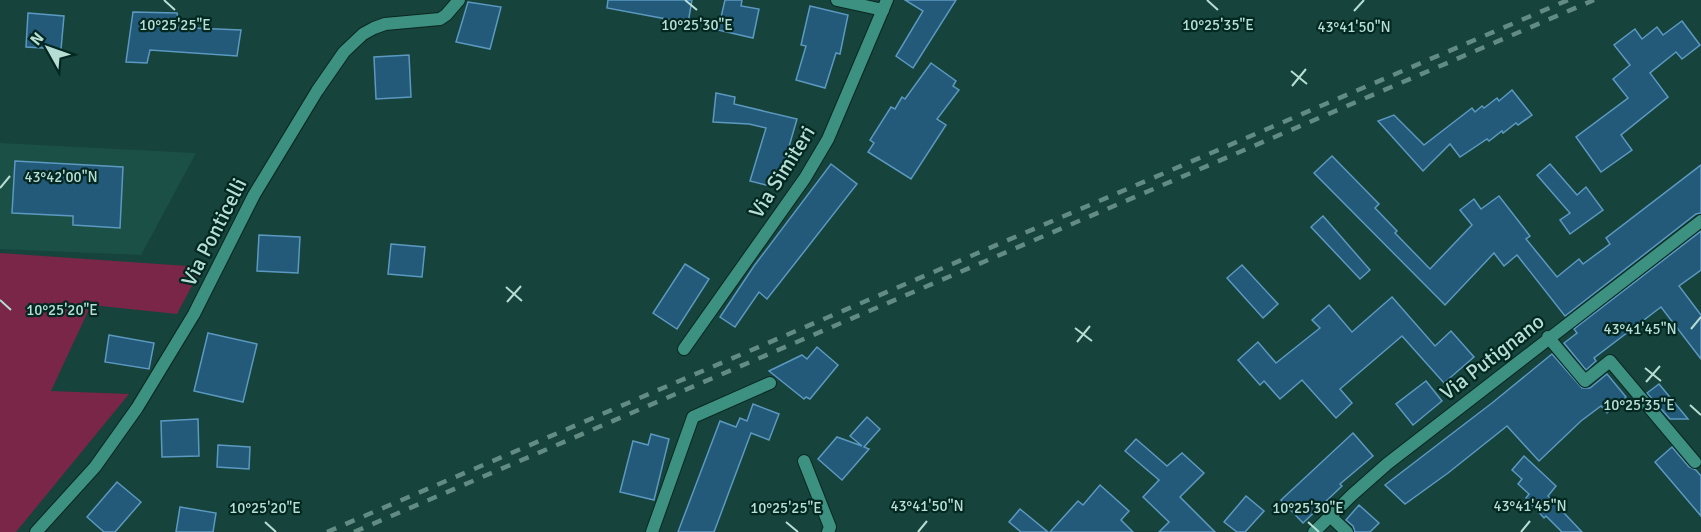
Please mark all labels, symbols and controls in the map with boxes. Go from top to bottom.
text: 10°25'25"E [139,16,211,34]
text: 10°25'30"E [661,16,733,34]
text: 10°25'35"E [1182,16,1254,34]
north arrow [18,18,78,78]
text: 43°41'50"N [1317,18,1391,36]
text: N [26,28,49,50]
street label: Via Simiteri [743,121,821,223]
text: 43°42'00"N [24,168,98,186]
street label: Via Ponticelli [176,174,252,290]
text: 10°25'20"E [26,301,98,319]
street label: Via Putignano [1435,308,1549,406]
text: 43°41'45"N [1603,320,1677,338]
text: 10°25'35"E [1603,396,1675,414]
text: 43°41'50"N [890,497,964,515]
text: 43°41'45"N [1493,497,1567,515]
text: 10°25'20"E [229,499,301,517]
text: 10°25'25"E [750,499,822,517]
text: 10°25'30"E [1272,499,1344,517]

